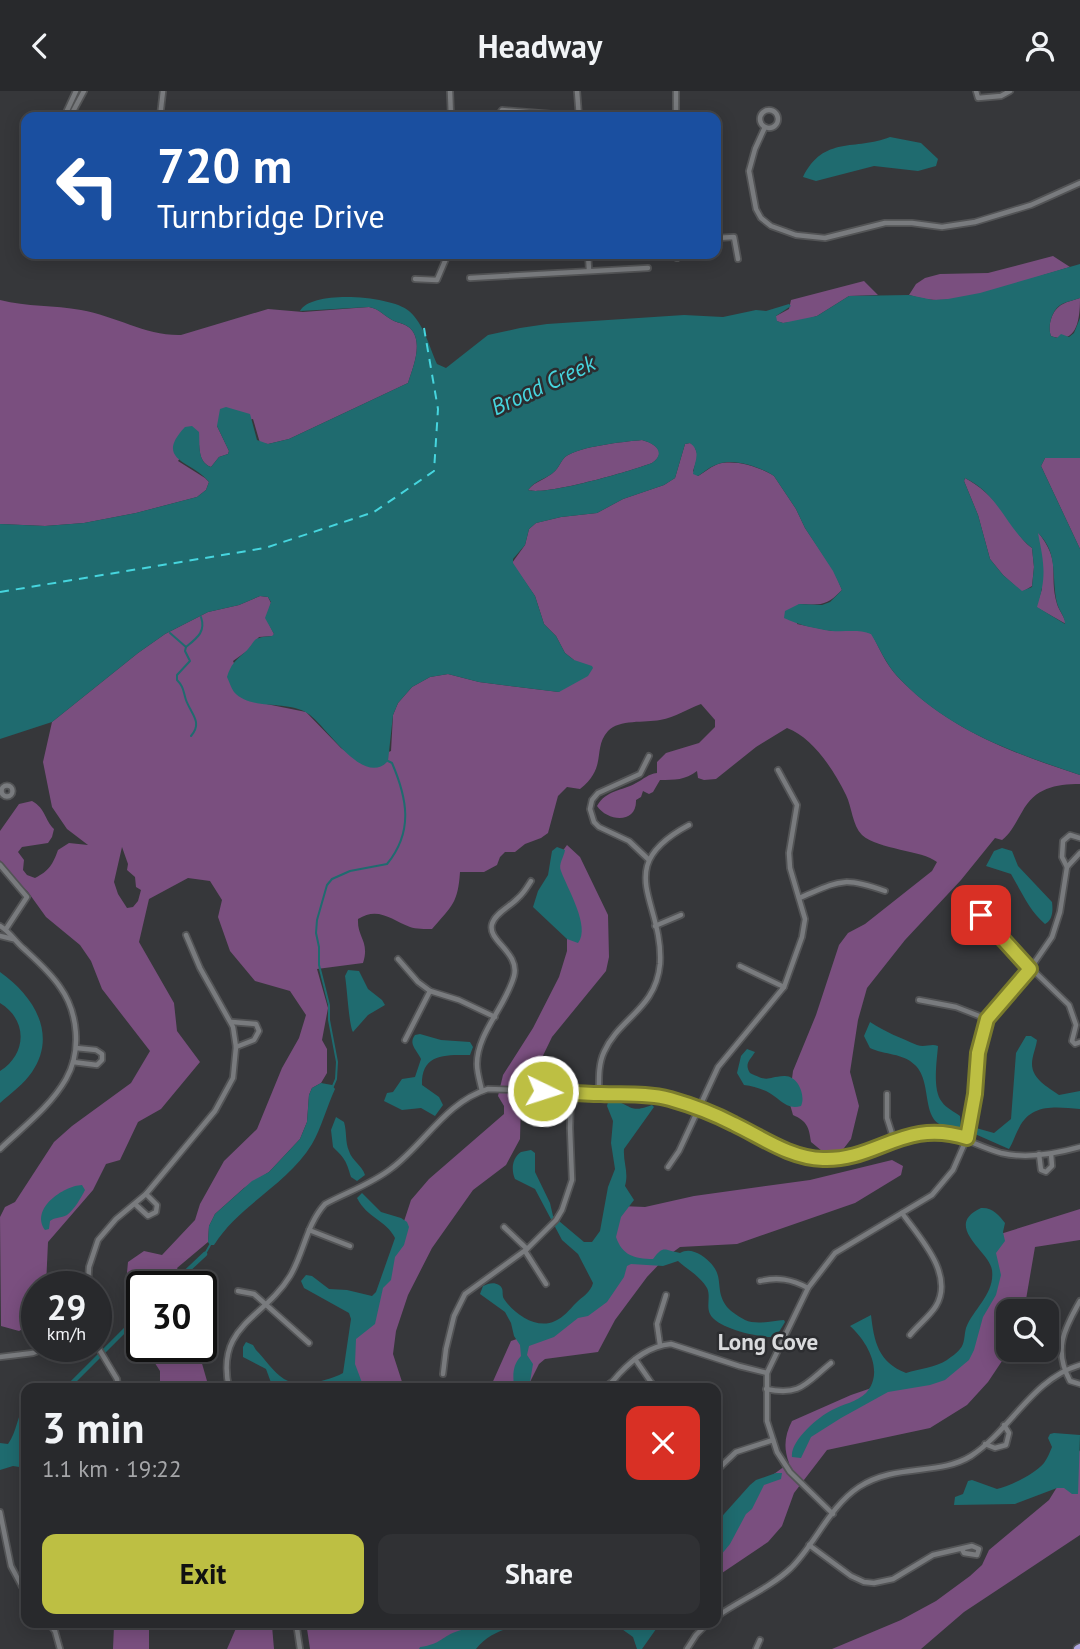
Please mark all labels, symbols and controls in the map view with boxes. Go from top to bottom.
text: Headway [478,25,602,67]
icon: back [21,27,59,65]
icon: person [1021,27,1059,65]
text: 720 m [157,133,292,197]
icon: left [42,140,133,231]
text: Turnbridge Drive [157,195,385,237]
water label: Broad Creek [486,347,601,421]
pin [951,885,1011,945]
icon: arrive [962,896,1000,934]
position arrow [506,1054,580,1128]
speed limit sign: 30 [126,1271,217,1362]
text: 29 [47,1284,86,1330]
map controls [996,1299,1059,1362]
button: search [996,1299,1059,1362]
text: km/h [47,1322,86,1345]
district label: Long Cove [718,1327,818,1356]
text: 3 min [42,1400,144,1455]
button: close [626,1406,700,1480]
text: 1.1 km · 19:22 [42,1454,181,1483]
button: Exit [42,1534,364,1614]
button: Share [378,1534,700,1614]

